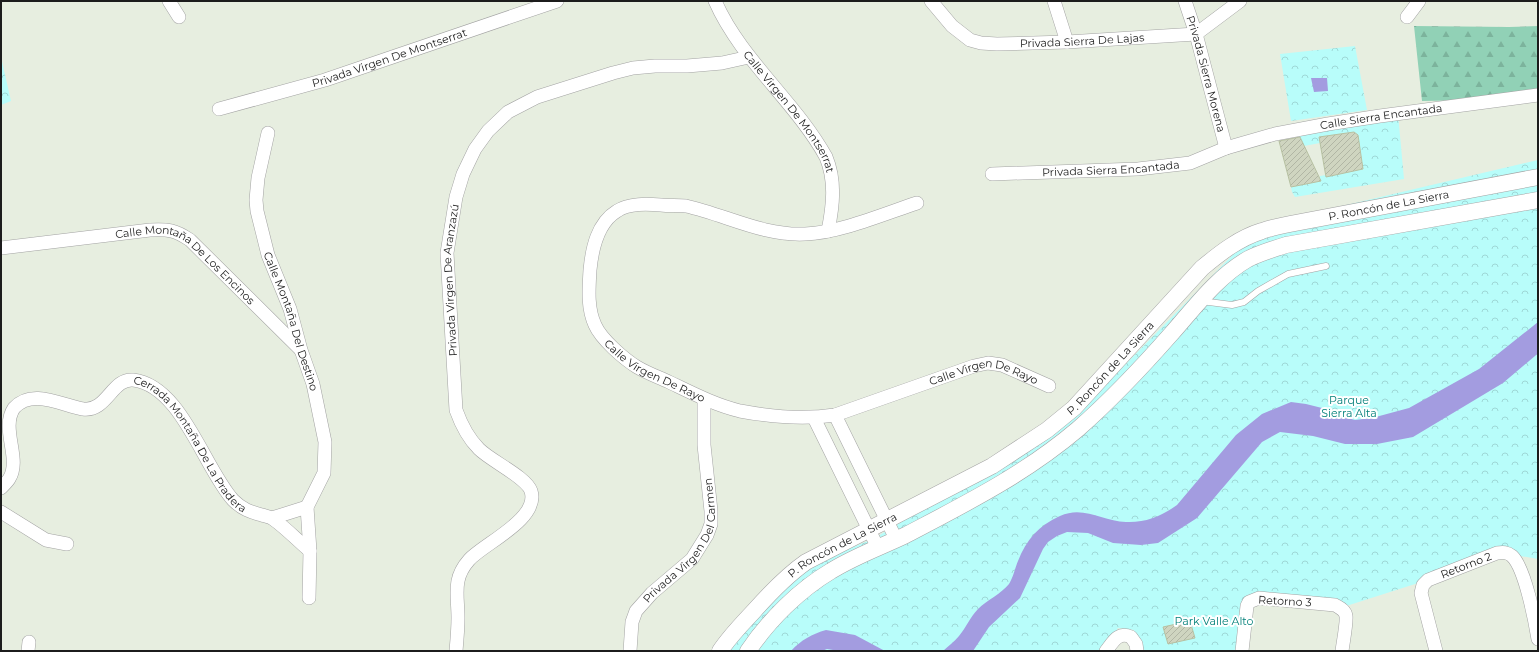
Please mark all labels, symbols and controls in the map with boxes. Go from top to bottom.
street label: Privada Sierra Morena [1183,14,1229,134]
street label: Privada Virgen De Montserrat [310,25,469,90]
street label: Privada Sierra De Lajas [1020,30,1145,50]
street label: Calle Virgen De Montserrat [740,48,838,175]
street label: Calle Sierra Encantada [1319,101,1443,132]
street label: Privada Sierra Encantada [1042,157,1180,179]
street label: P. Roncón de La Sierra [1327,187,1450,224]
street label: Privada Virgen De Aranzazú [440,203,462,357]
street label: Calle Montaña De Los Encinos [114,222,258,308]
street label: Calle Montaña Del Destino [260,250,321,392]
street label: P. Roncón de La Sierra [1064,318,1157,418]
street label: Calle Virgen De Rayo [601,336,707,405]
text: Calle Virgen De Rayo [927,356,1040,388]
street label: Cerrada Montaña De La Pradera [132,373,249,515]
street label: Calle Virgen De Rayo [927,376,1041,390]
park label: Parque Sierra Alta [1321,393,1377,420]
street label: Privada Virgen Del Carmen [640,477,718,605]
street label: P. Roncón de La Sierra [785,509,899,581]
street label: Retorno 2 [1438,549,1493,581]
street label: Retorno 3 [1258,593,1312,609]
park label: Park Valle Alto [1175,614,1254,628]

